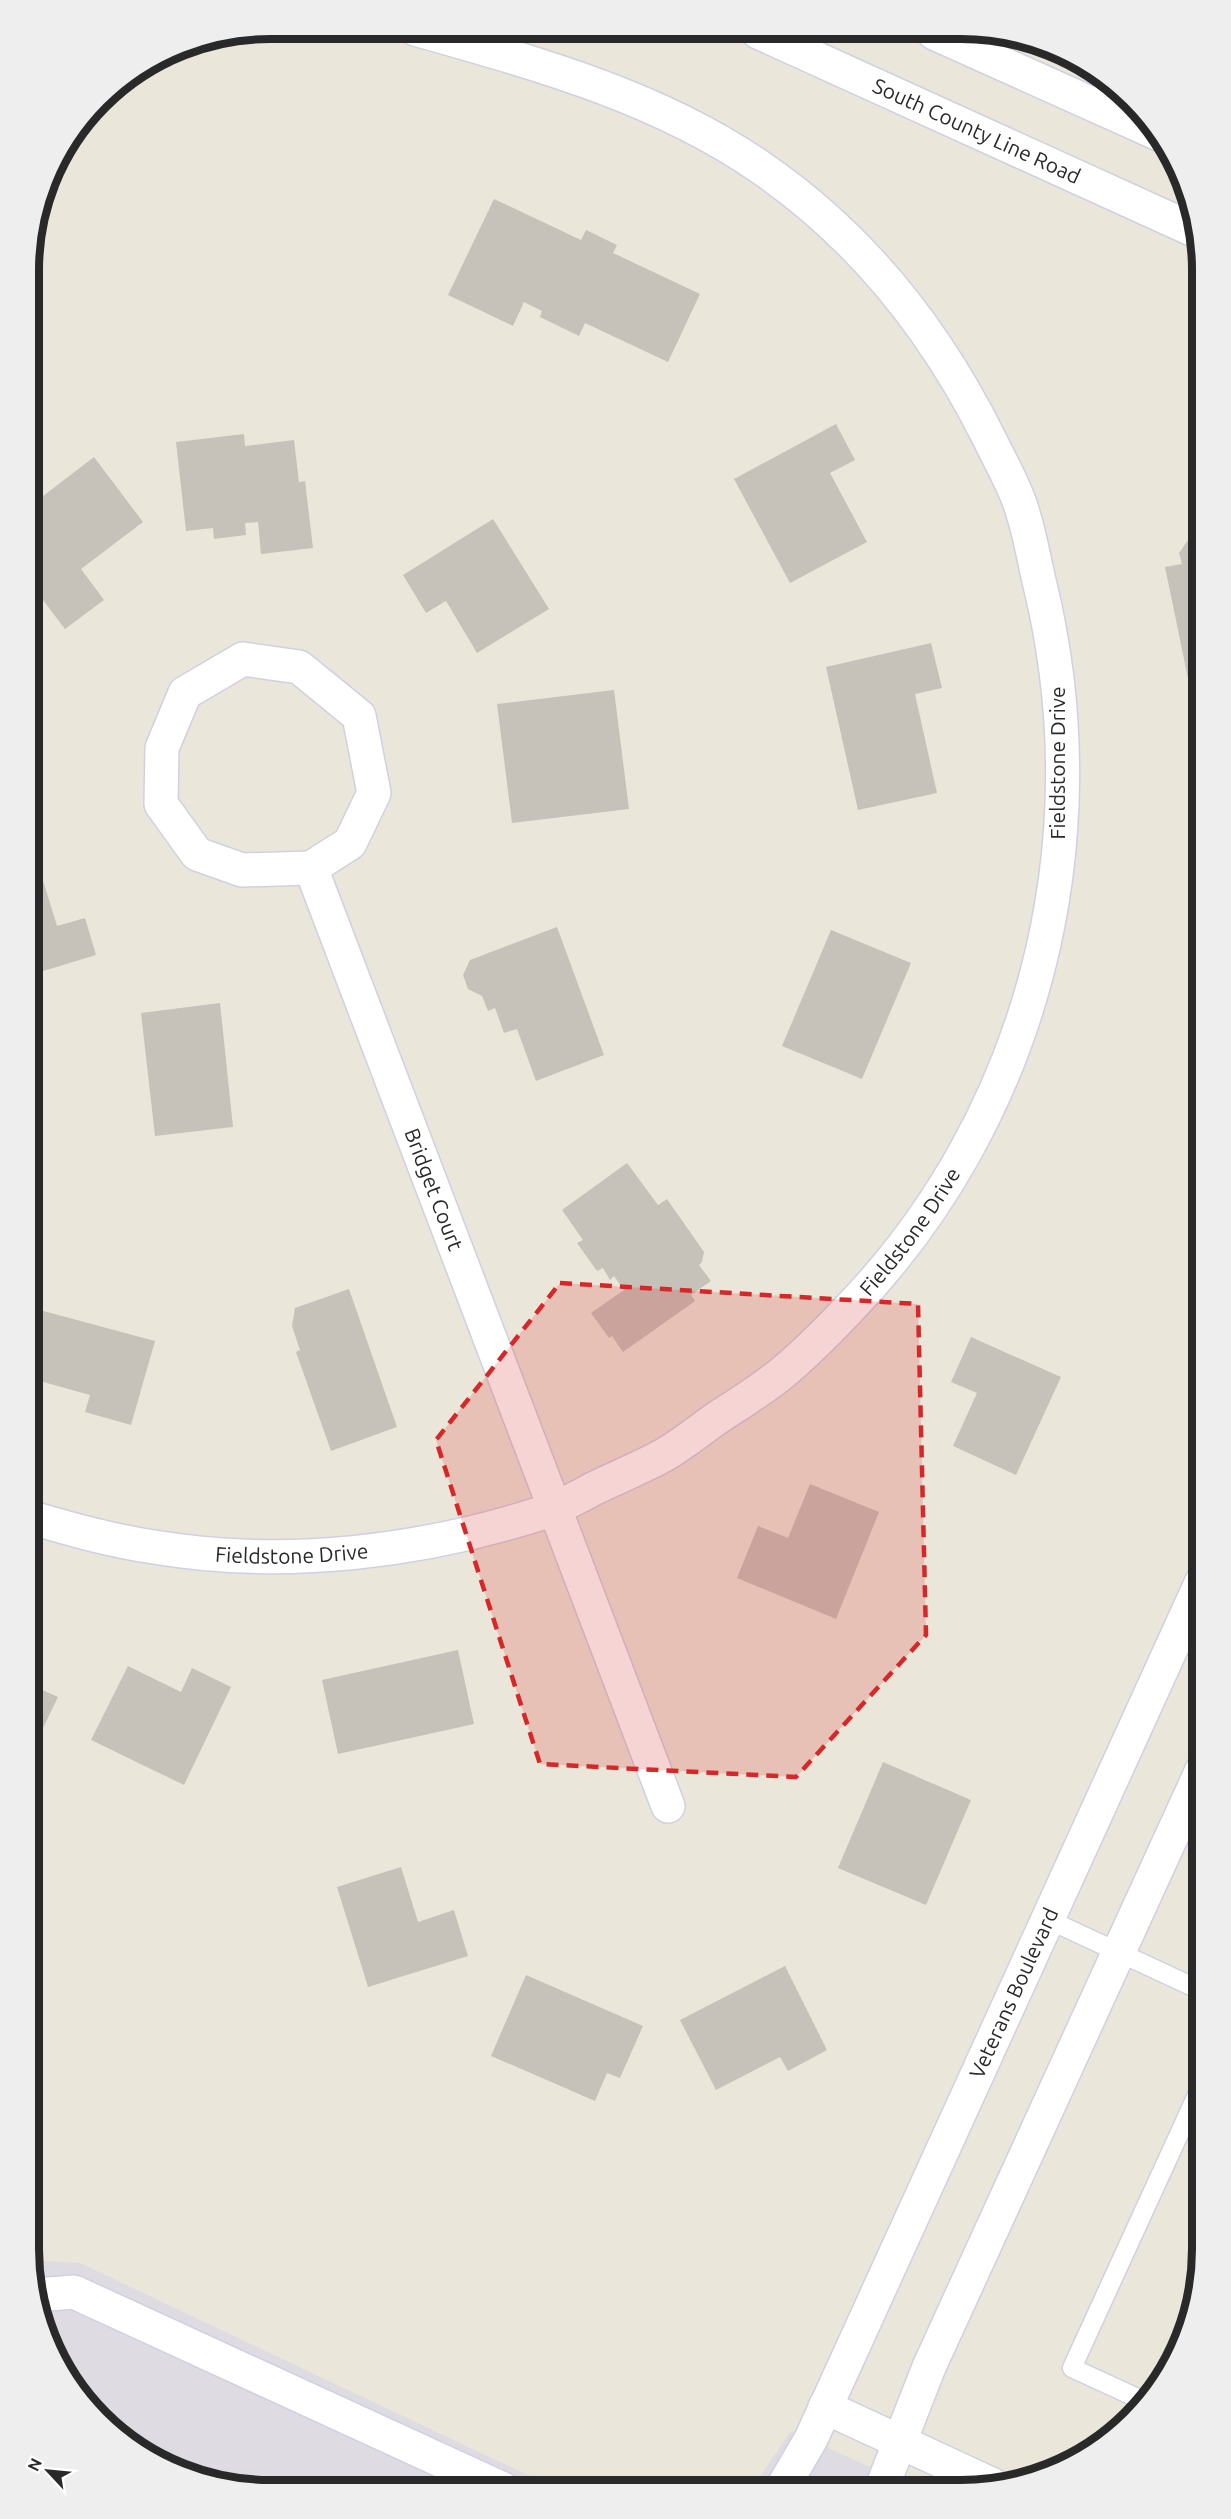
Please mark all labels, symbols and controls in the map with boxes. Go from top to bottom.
street label: South County Line Road [869,73,1084,188]
street label: Fieldstone Drive [1045,686,1069,840]
street label: Bridget Court [400,1125,468,1254]
street label: Fieldstone Drive [854,1163,964,1300]
street label: Fieldstone Drive [214,1538,369,1568]
street label: Veterans Boulevard [964,1904,1062,2082]
north arrow [18,2441,78,2501]
text: N [24,2455,45,2474]

